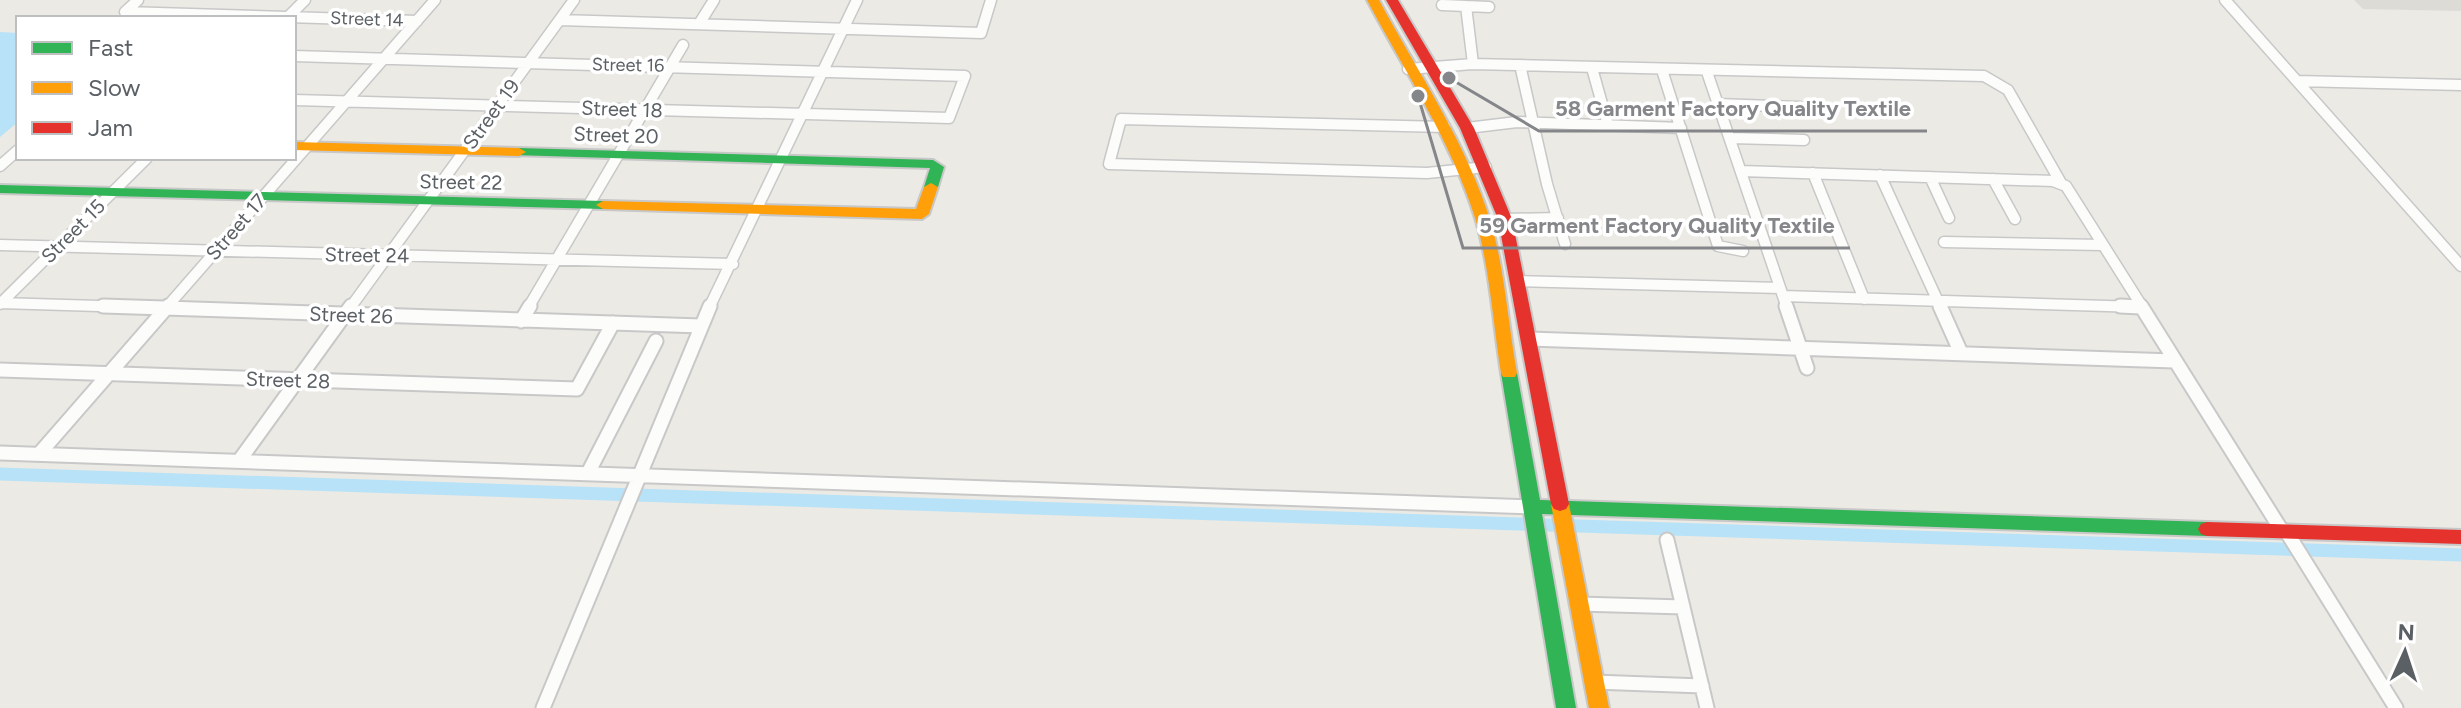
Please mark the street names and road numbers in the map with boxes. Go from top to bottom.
street label: Street 14 [330,7,404,31]
street label: Street 16 [592,53,664,77]
street label: Street 19 [458,74,524,154]
street label: Street 18 [581,96,663,122]
street label: Street 20 [573,122,659,148]
street label: Street 22 [419,169,503,195]
street label: Street 17 [201,189,271,265]
street label: Street 15 [36,194,110,268]
street label: Street 24 [325,242,409,268]
street label: Street 26 [309,302,393,328]
street label: Street 28 [245,367,331,393]

